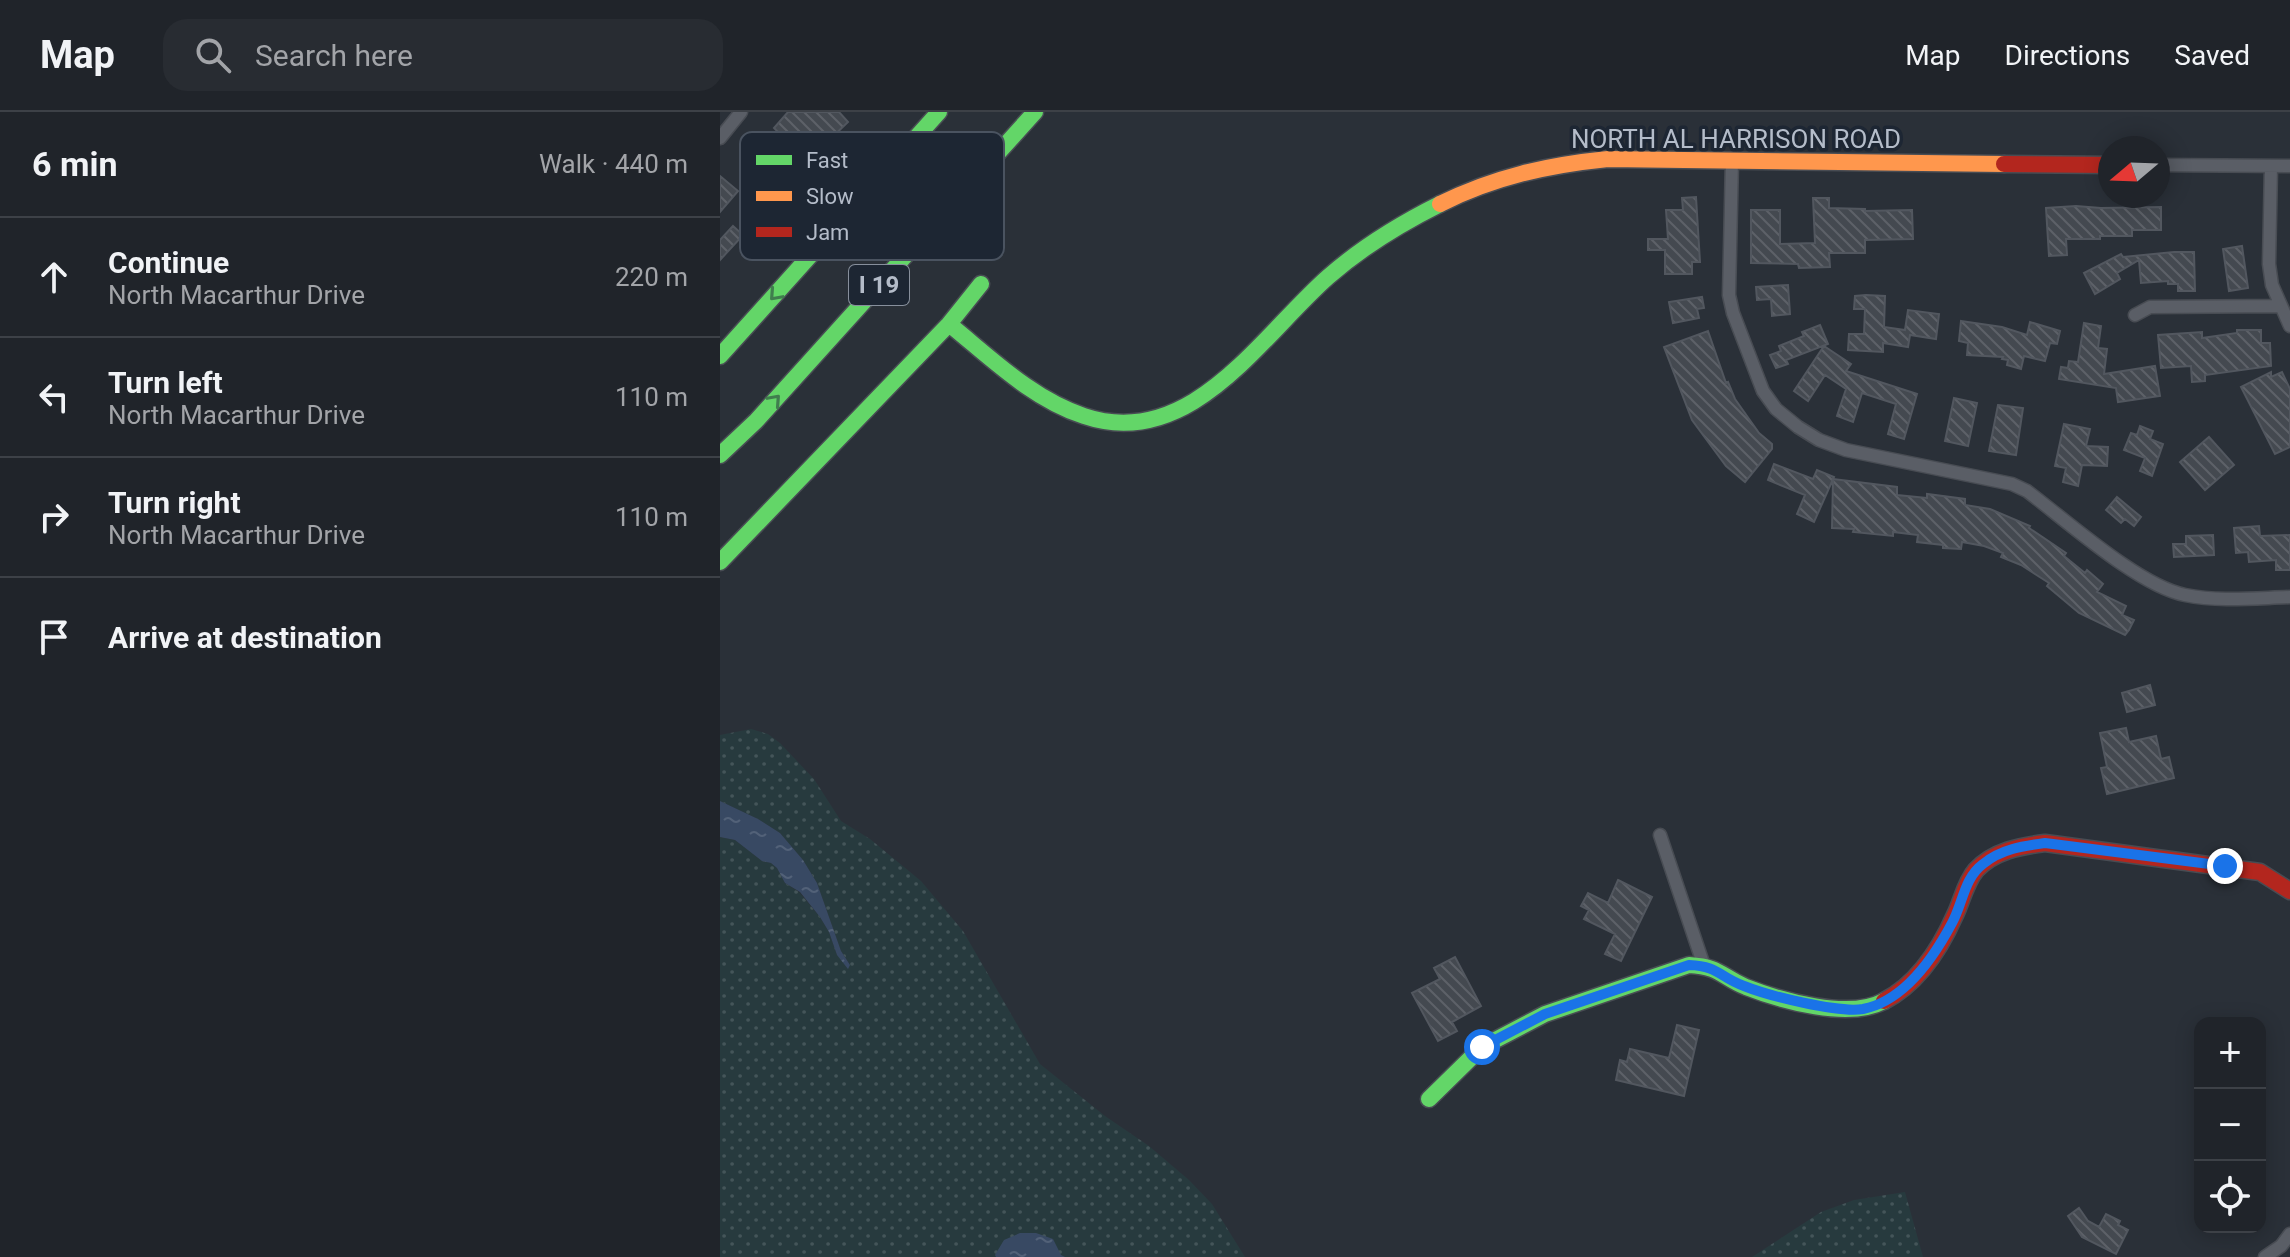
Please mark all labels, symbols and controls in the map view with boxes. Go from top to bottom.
search box [163,19,723,91]
text: Map [40,33,115,77]
icon: search [191,33,235,77]
text: Search here [255,38,413,73]
text: Map [1905,39,1961,72]
text: Directions [2005,39,2130,72]
text: Saved [2174,39,2250,72]
street label: NORTH AL HARRISON ROAD [1571,124,1901,154]
legend [740,132,1004,260]
north arrow [2098,136,2170,208]
text: 6 min [32,144,117,184]
text: Fast [806,148,848,173]
text: Walk · 440 m [539,149,688,179]
text: Slow [806,184,854,209]
text: Jam [806,220,849,245]
text: Continue [108,245,229,280]
icon: ahead [32,255,76,299]
text: 220 m [615,262,688,292]
road number: I 19 [849,265,909,305]
text: North Macarthur Drive [108,280,365,310]
one-way arrow [770,286,785,301]
text: Turn left [108,365,223,400]
icon: left [32,375,76,419]
text: 110 m [615,382,688,412]
one-way arrow [766,394,780,409]
text: North Macarthur Drive [108,400,365,430]
text: Turn right [108,485,241,520]
icon: right [32,495,76,539]
text: 110 m [615,502,688,532]
text: North Macarthur Drive [108,520,365,550]
icon: arrive [32,615,76,659]
text: Arrive at destination [108,620,382,655]
route end [2207,848,2243,884]
map controls [2194,1017,2266,1233]
button: + [2194,1017,2266,1089]
route start [1464,1029,1500,1065]
button: − [2194,1089,2266,1161]
button: locate [2194,1161,2266,1233]

